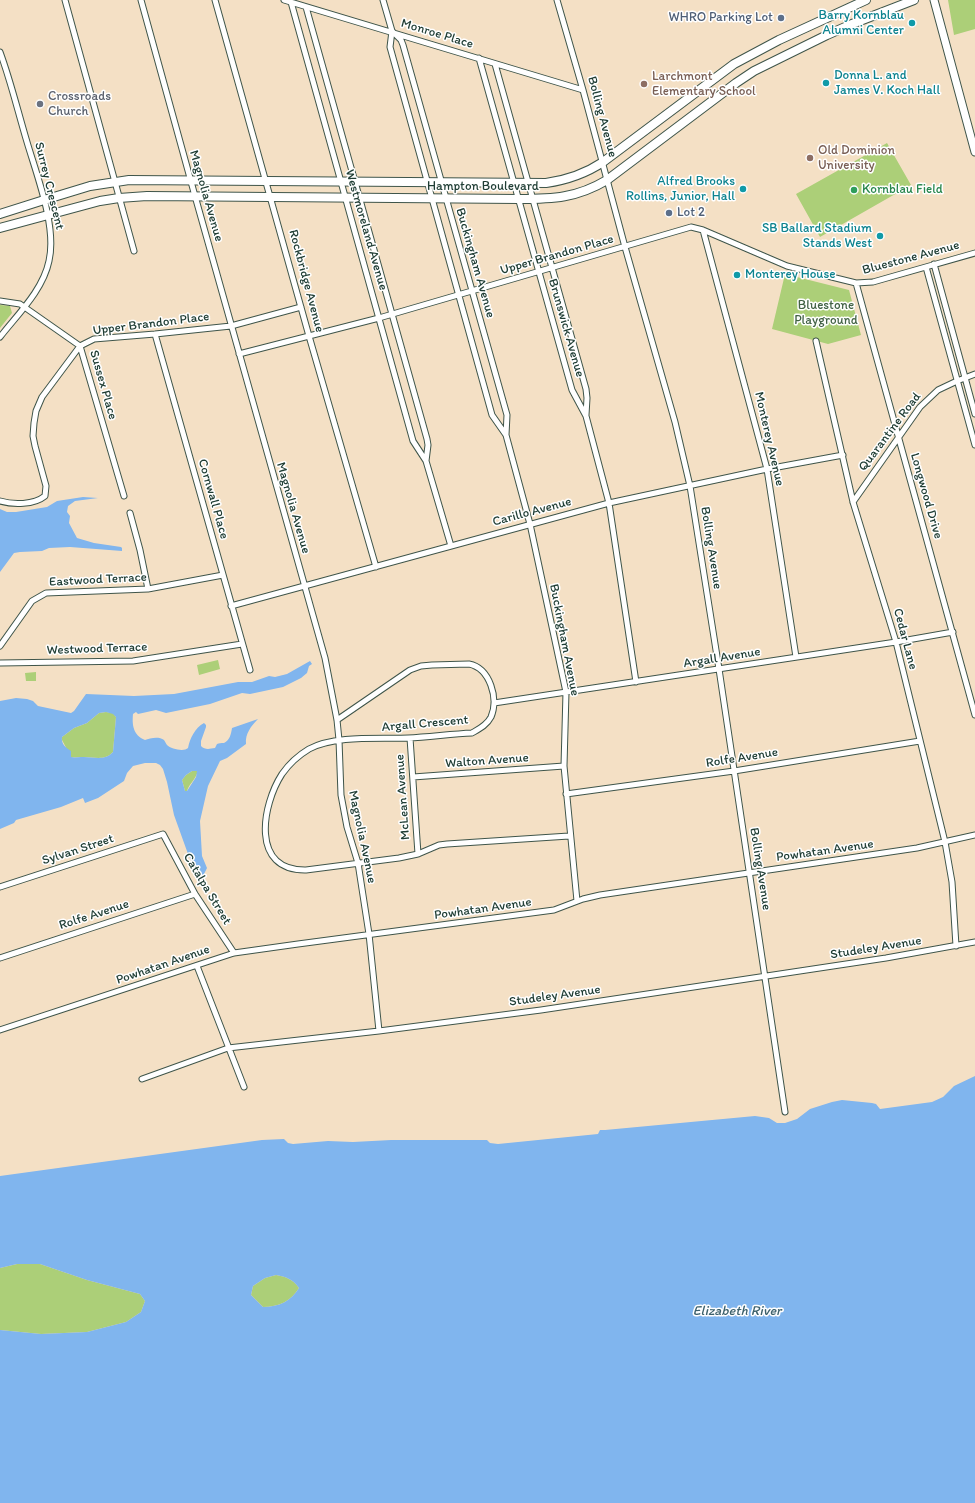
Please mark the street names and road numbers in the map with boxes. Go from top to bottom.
street label: Monroe Place [399,16,475,52]
street label: Bolling Avenue [584,75,620,159]
street label: Surrey Crescent [31,141,67,231]
street label: Magnolia Avenue [185,148,227,244]
street label: Westmoreland Avenue [341,168,391,292]
street label: Hampton Boulevard [427,179,539,195]
street label: Buckingham Avenue [452,206,498,320]
street label: Rockbridge Avenue [285,228,327,334]
street label: Upper Brandon Place [498,231,616,279]
street label: Bluestone Avenue [861,238,961,278]
street label: Brunswick Avenue [544,277,588,379]
street label: Upper Brandon Place [92,309,210,339]
street label: Sussex Place [86,348,120,422]
street label: Monterey Avenue [751,390,787,488]
street label: Quarantine Road [855,390,925,474]
street label: Longwood Drive [906,451,946,541]
street label: Cornwall Place [194,457,232,541]
street label: Magnolia Avenue [272,460,314,556]
street label: Carillo Avenue [491,494,573,530]
street label: Bolling Avenue [697,506,725,590]
street label: Eastwood Terrace [49,570,147,590]
street label: Buckingham Avenue [546,583,582,697]
street label: Cedar Lane [889,607,921,671]
street label: Westwood Terrace [46,639,148,659]
street label: Argall Avenue [682,644,762,672]
street label: Argall Crescent [381,712,469,736]
street label: Rolfe Avenue [705,745,779,771]
street label: Walton Avenue [445,750,529,772]
street label: McLean Avenue [392,754,414,840]
street label: Magnolia Avenue [345,789,379,885]
street label: Bolling Avenue [746,827,774,911]
street label: Sylvan Street [40,831,116,869]
street label: Powhatan Avenue [775,836,875,866]
street label: Catalpa Street [179,850,235,928]
street label: Powhatan Avenue [433,894,533,924]
street label: Rolfe Avenue [57,896,131,934]
street label: Studeley Avenue [829,933,923,963]
street label: Powhatan Avenue [114,942,212,988]
street label: Studeley Avenue [508,982,602,1010]

